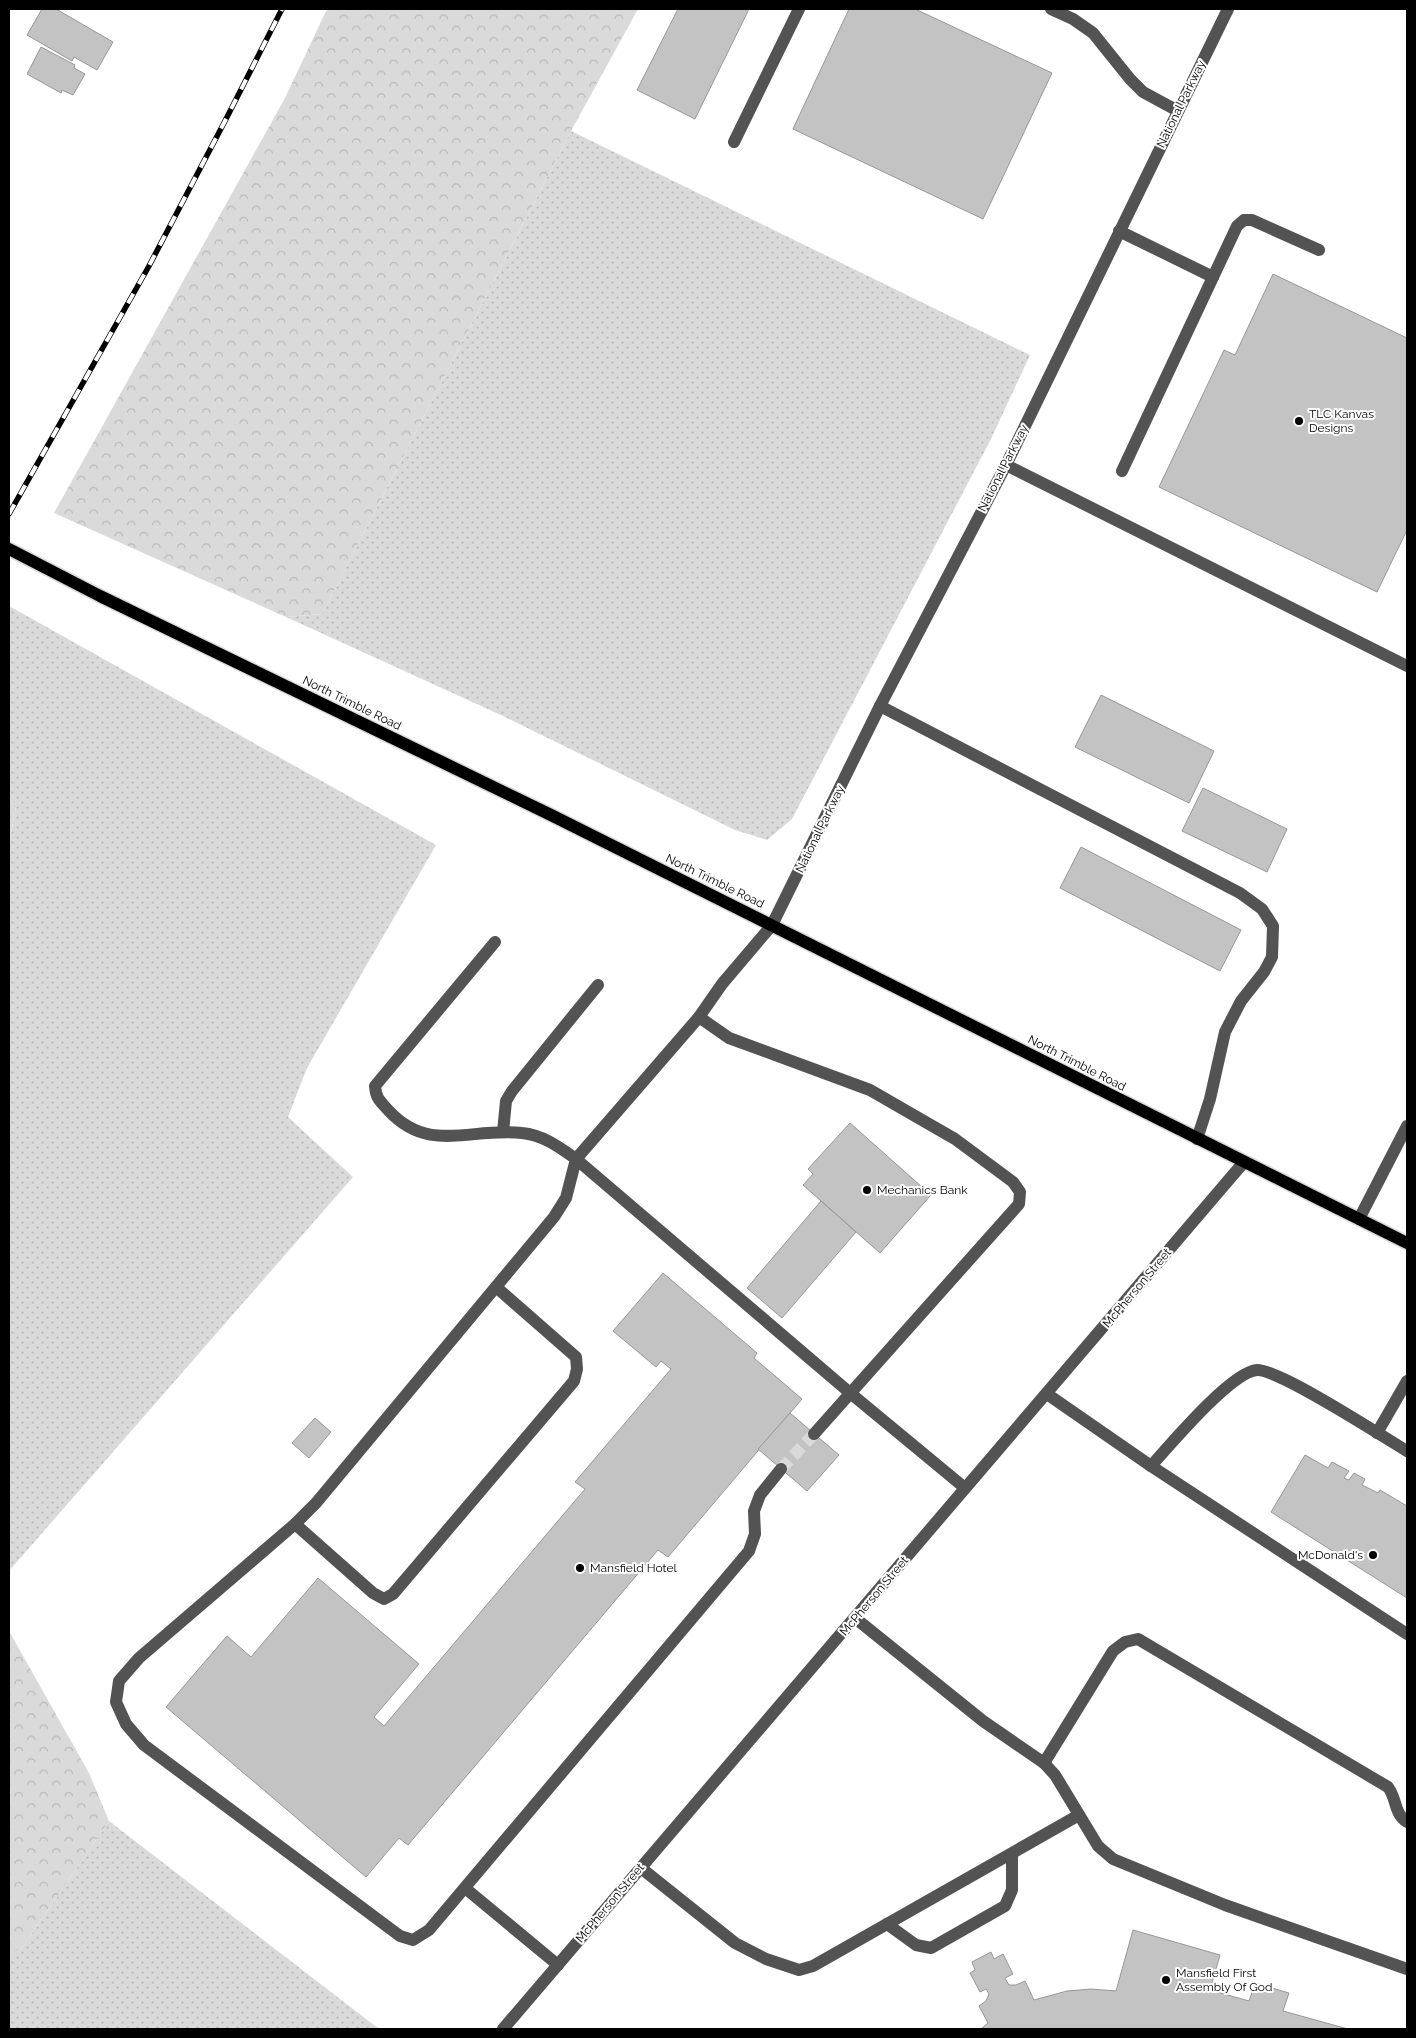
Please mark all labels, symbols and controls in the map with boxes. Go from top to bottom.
street label: National Parkway [1154,57,1209,150]
place label: TLC Kanvas Designs [1309,407,1374,435]
marker: TLC Kanvas Designs [1293,415,1305,427]
street label: National Parkway [975,422,1031,514]
street label: North Trimble Road [300,673,404,733]
street label: National Parkway [793,782,848,875]
street label: North Trimble Road [663,851,767,911]
street label: North Trimble Road [1026,1032,1128,1094]
place label: Mechanics Bank [877,1183,968,1197]
marker: Mechanics Bank [861,1184,873,1196]
street label: McPherson Street [1100,1246,1174,1330]
place label: McDonald's [1298,1548,1363,1562]
marker: McDonald's [1367,1549,1379,1561]
street label: McPherson Street [837,1554,911,1638]
place label: Mansfield Hotel [590,1561,677,1575]
marker: Mansfield Hotel [574,1562,586,1574]
street label: McPherson Street [573,1861,647,1945]
place label: Mansfield First Assembly Of God [1176,1966,1272,1994]
marker: Mansfield First Assembly Of God [1160,1974,1172,1986]

